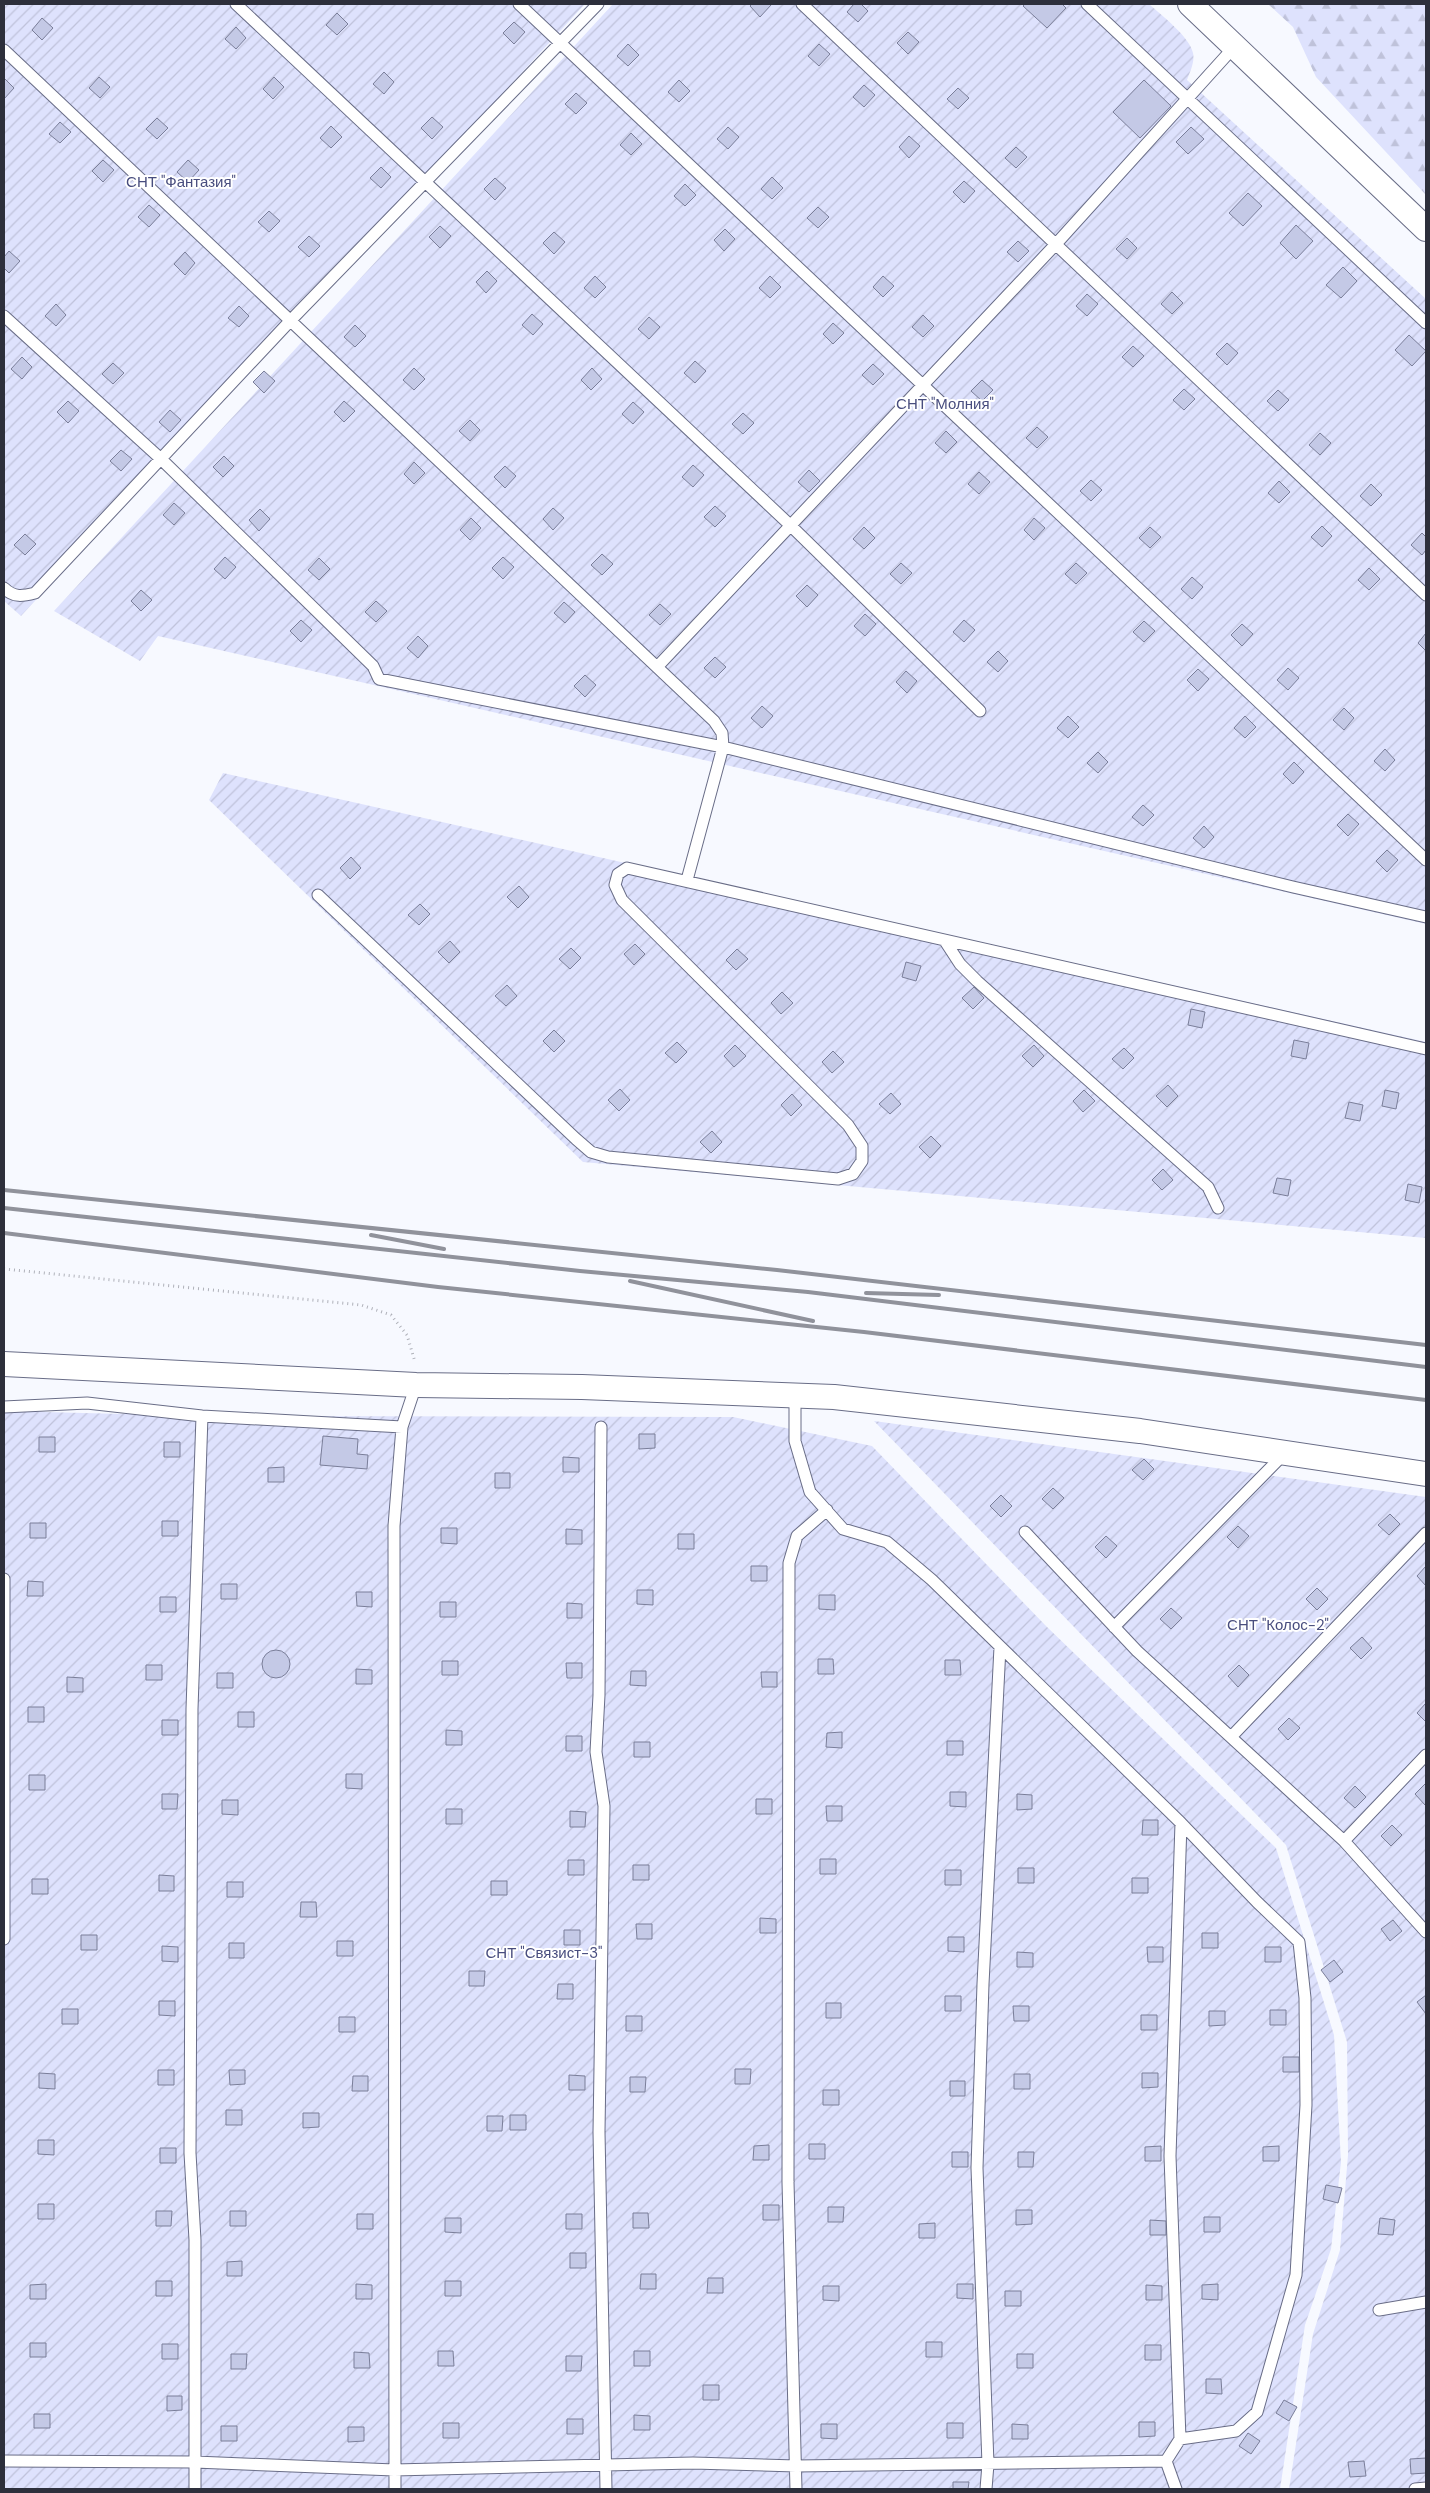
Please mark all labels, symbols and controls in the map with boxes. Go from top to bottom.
park label: СНТ "Фантазия" [126,172,236,192]
park label: СНТ "Молния" [896,394,994,414]
park label: СНТ "Колос-2" [1227,1615,1329,1635]
park label: СНТ "Связист-3" [486,1943,602,1963]

